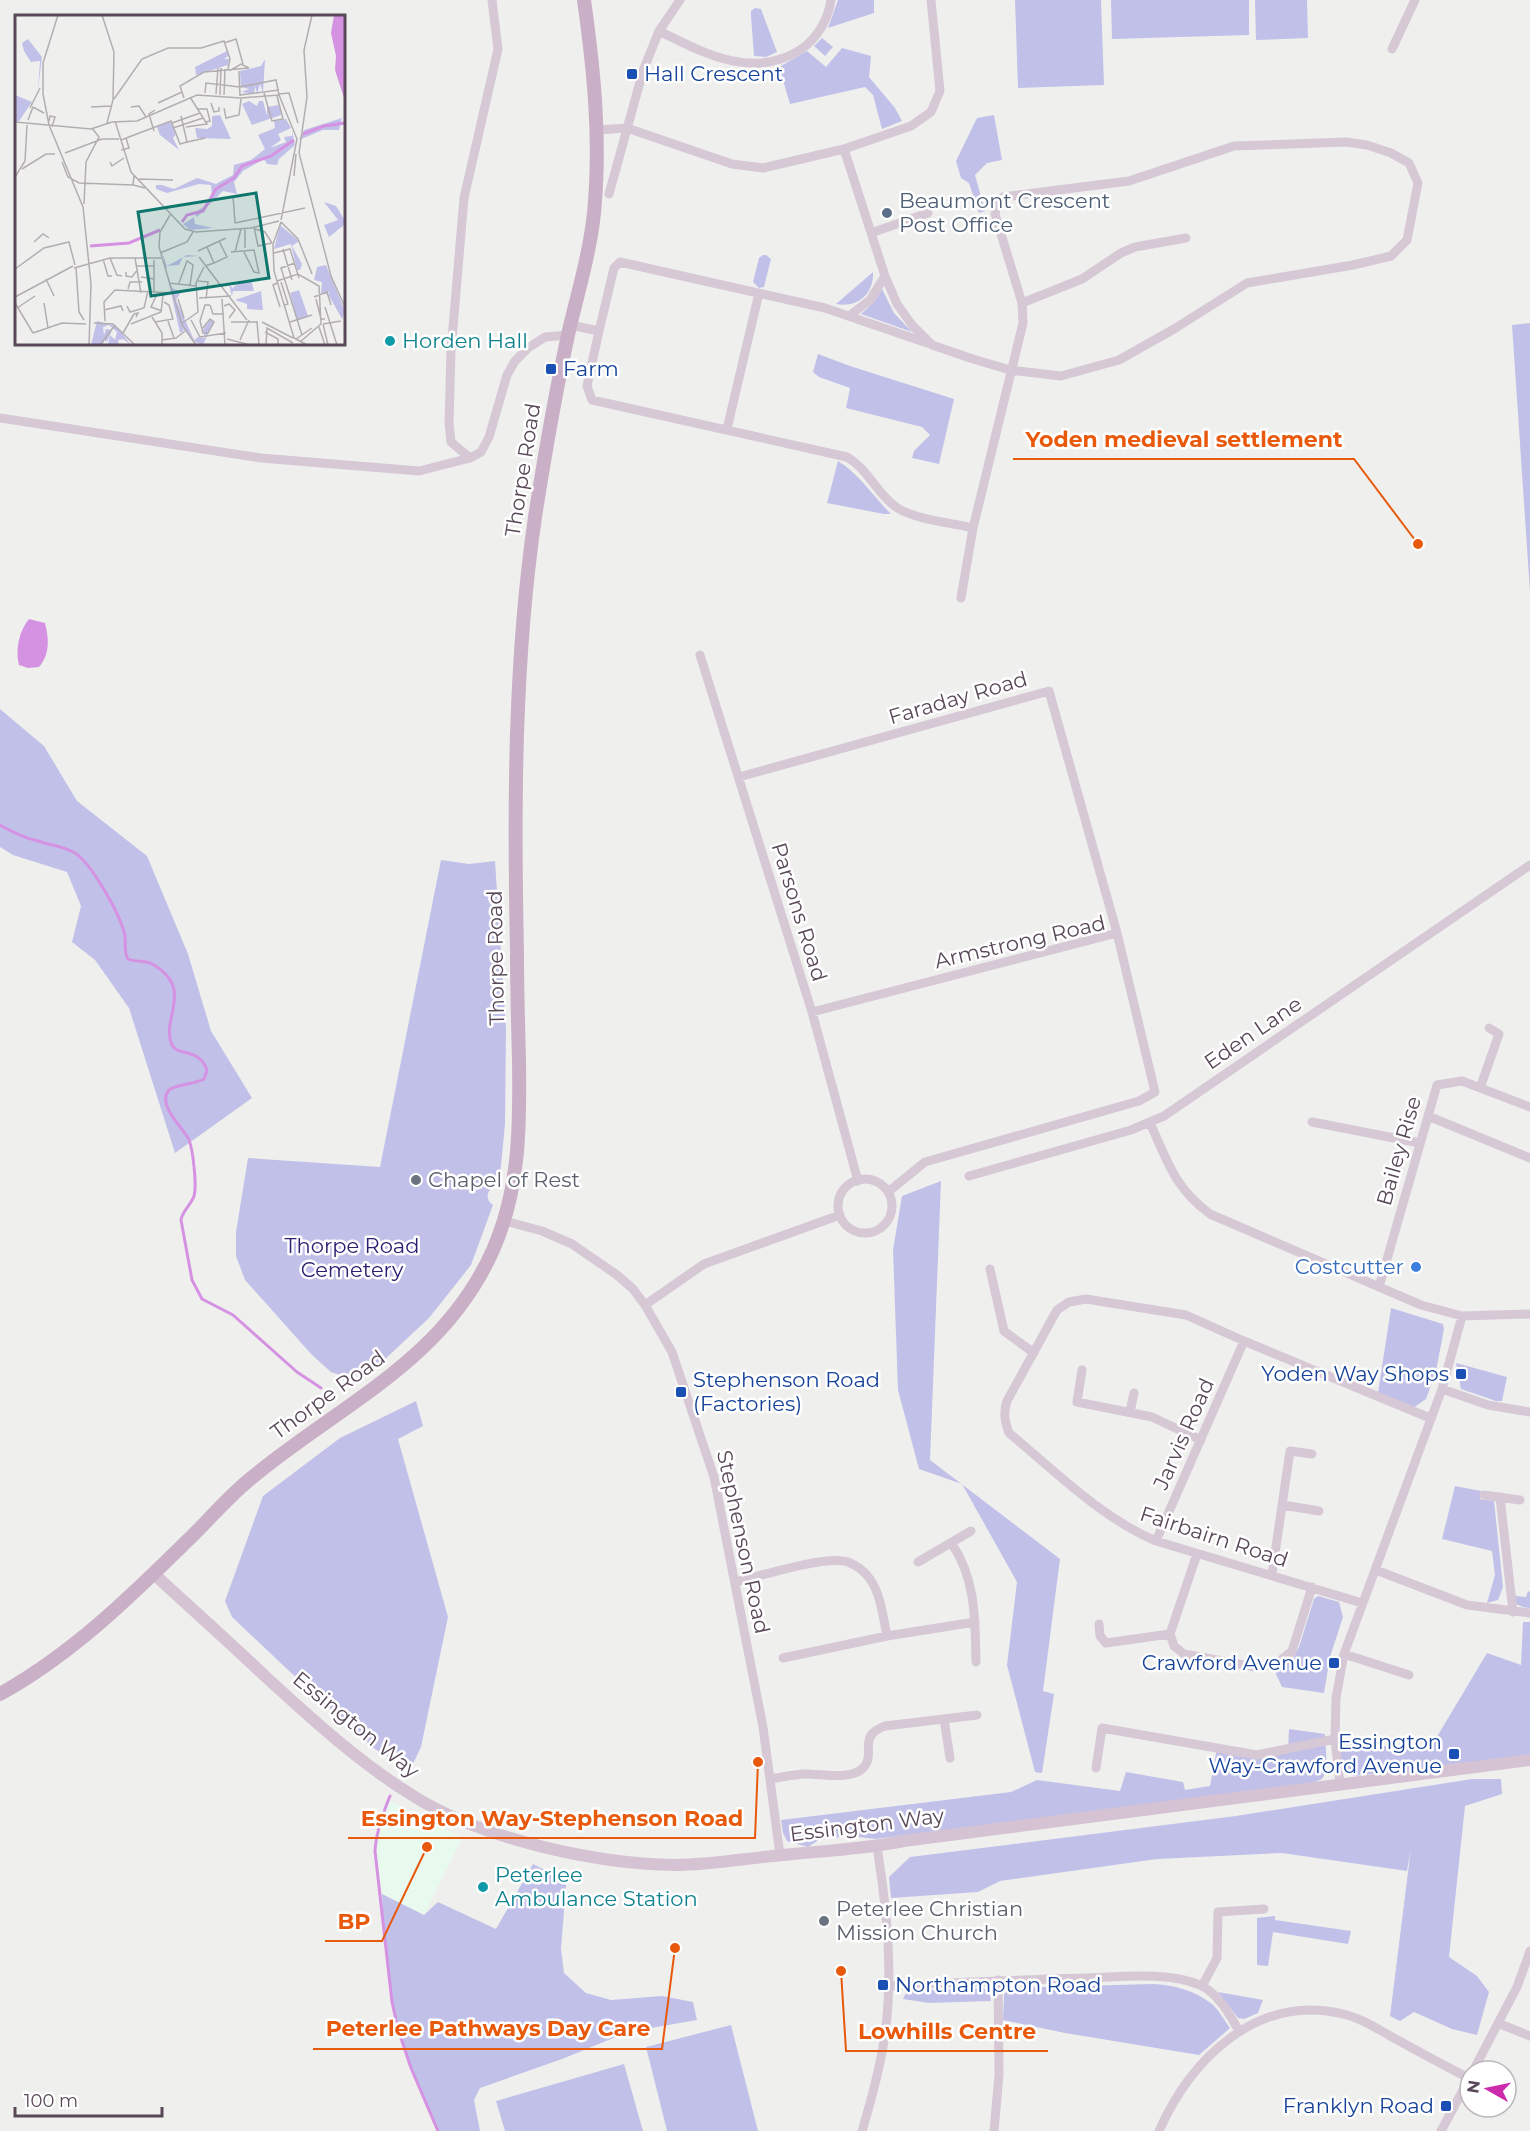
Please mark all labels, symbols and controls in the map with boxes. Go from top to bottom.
inset map [15,15,345,345]
place label: Hall Crescent [644,61,783,86]
marker: Hall Crescent [625,67,639,81]
place label: Beaumont Crescent Post Office [899,188,1110,237]
marker: Beaumont Crescent Post Office [880,206,894,220]
place label: Horden Hall [402,328,528,353]
marker: Horden Hall [383,334,397,348]
place label: Farm [563,356,619,381]
marker: Farm [544,362,558,376]
street label: Thorpe Road [500,401,545,539]
callout: Yoden medieval settlement [1013,419,1354,459]
text: Yoden medieval settlement [1025,426,1343,453]
street label: Faraday Road [886,666,1030,729]
street label: Parsons Road [767,839,832,984]
street label: Thorpe Road [482,890,509,1026]
street label: Armstrong Road [932,910,1108,973]
street label: Eden Lane [1199,991,1306,1074]
street label: Bailey Rise [1371,1093,1426,1208]
place label: Chapel of Rest [428,1167,580,1192]
marker: Chapel of Rest [409,1173,423,1187]
park label: Thorpe Road Cemetery [284,1233,420,1282]
place label: Costcutter [1295,1254,1404,1279]
marker: Costcutter [1409,1260,1423,1274]
street label: Thorpe Road [266,1345,390,1444]
place label: Yoden Way Shops [1261,1361,1449,1386]
place label: Stephenson Road (Factories) [693,1367,880,1416]
marker: Yoden Way Shops [1454,1367,1468,1381]
street label: Jarvis Road [1147,1374,1219,1494]
marker: Stephenson Road (Factories) [674,1385,688,1399]
street label: Stephenson Road [712,1448,775,1636]
street label: Fairbairn Road [1137,1501,1291,1572]
place label: Crawford Avenue [1142,1650,1322,1675]
marker: Crawford Avenue [1327,1656,1341,1670]
street label: Essington Way [288,1666,425,1784]
place label: Essington Way-Crawford Avenue [1208,1729,1442,1778]
marker: Essington Way-Crawford Avenue [1447,1747,1461,1761]
callout: Essington Way-Stephenson Road [348,1798,755,1838]
street label: Essington Way [788,1803,946,1846]
text: Essington Way-Stephenson Road [361,1805,743,1832]
place label: Peterlee Ambulance Station [495,1862,698,1911]
marker: Peterlee Ambulance Station [476,1880,490,1894]
place label: Peterlee Christian Mission Church [836,1896,1023,1945]
callout: BP [325,1901,382,1941]
text: BP [338,1908,370,1935]
marker: Peterlee Christian Mission Church [817,1914,831,1928]
place label: Northampton Road [895,1972,1102,1997]
marker: Northampton Road [876,1978,890,1992]
callout: Peterlee Pathways Day Care [313,2009,662,2049]
callout: Lowhills Centre [846,2011,1048,2051]
text: Peterlee Pathways Day Care [326,2015,650,2042]
text: Lowhills Centre [858,2018,1036,2045]
north arrow [1458,2059,1518,2119]
text: N [1463,2079,1484,2095]
scale bar [15,2080,162,2118]
text: 100 m [24,2090,78,2112]
place label: Franklyn Road [1283,2093,1434,2118]
marker: Franklyn Road [1439,2099,1453,2113]

